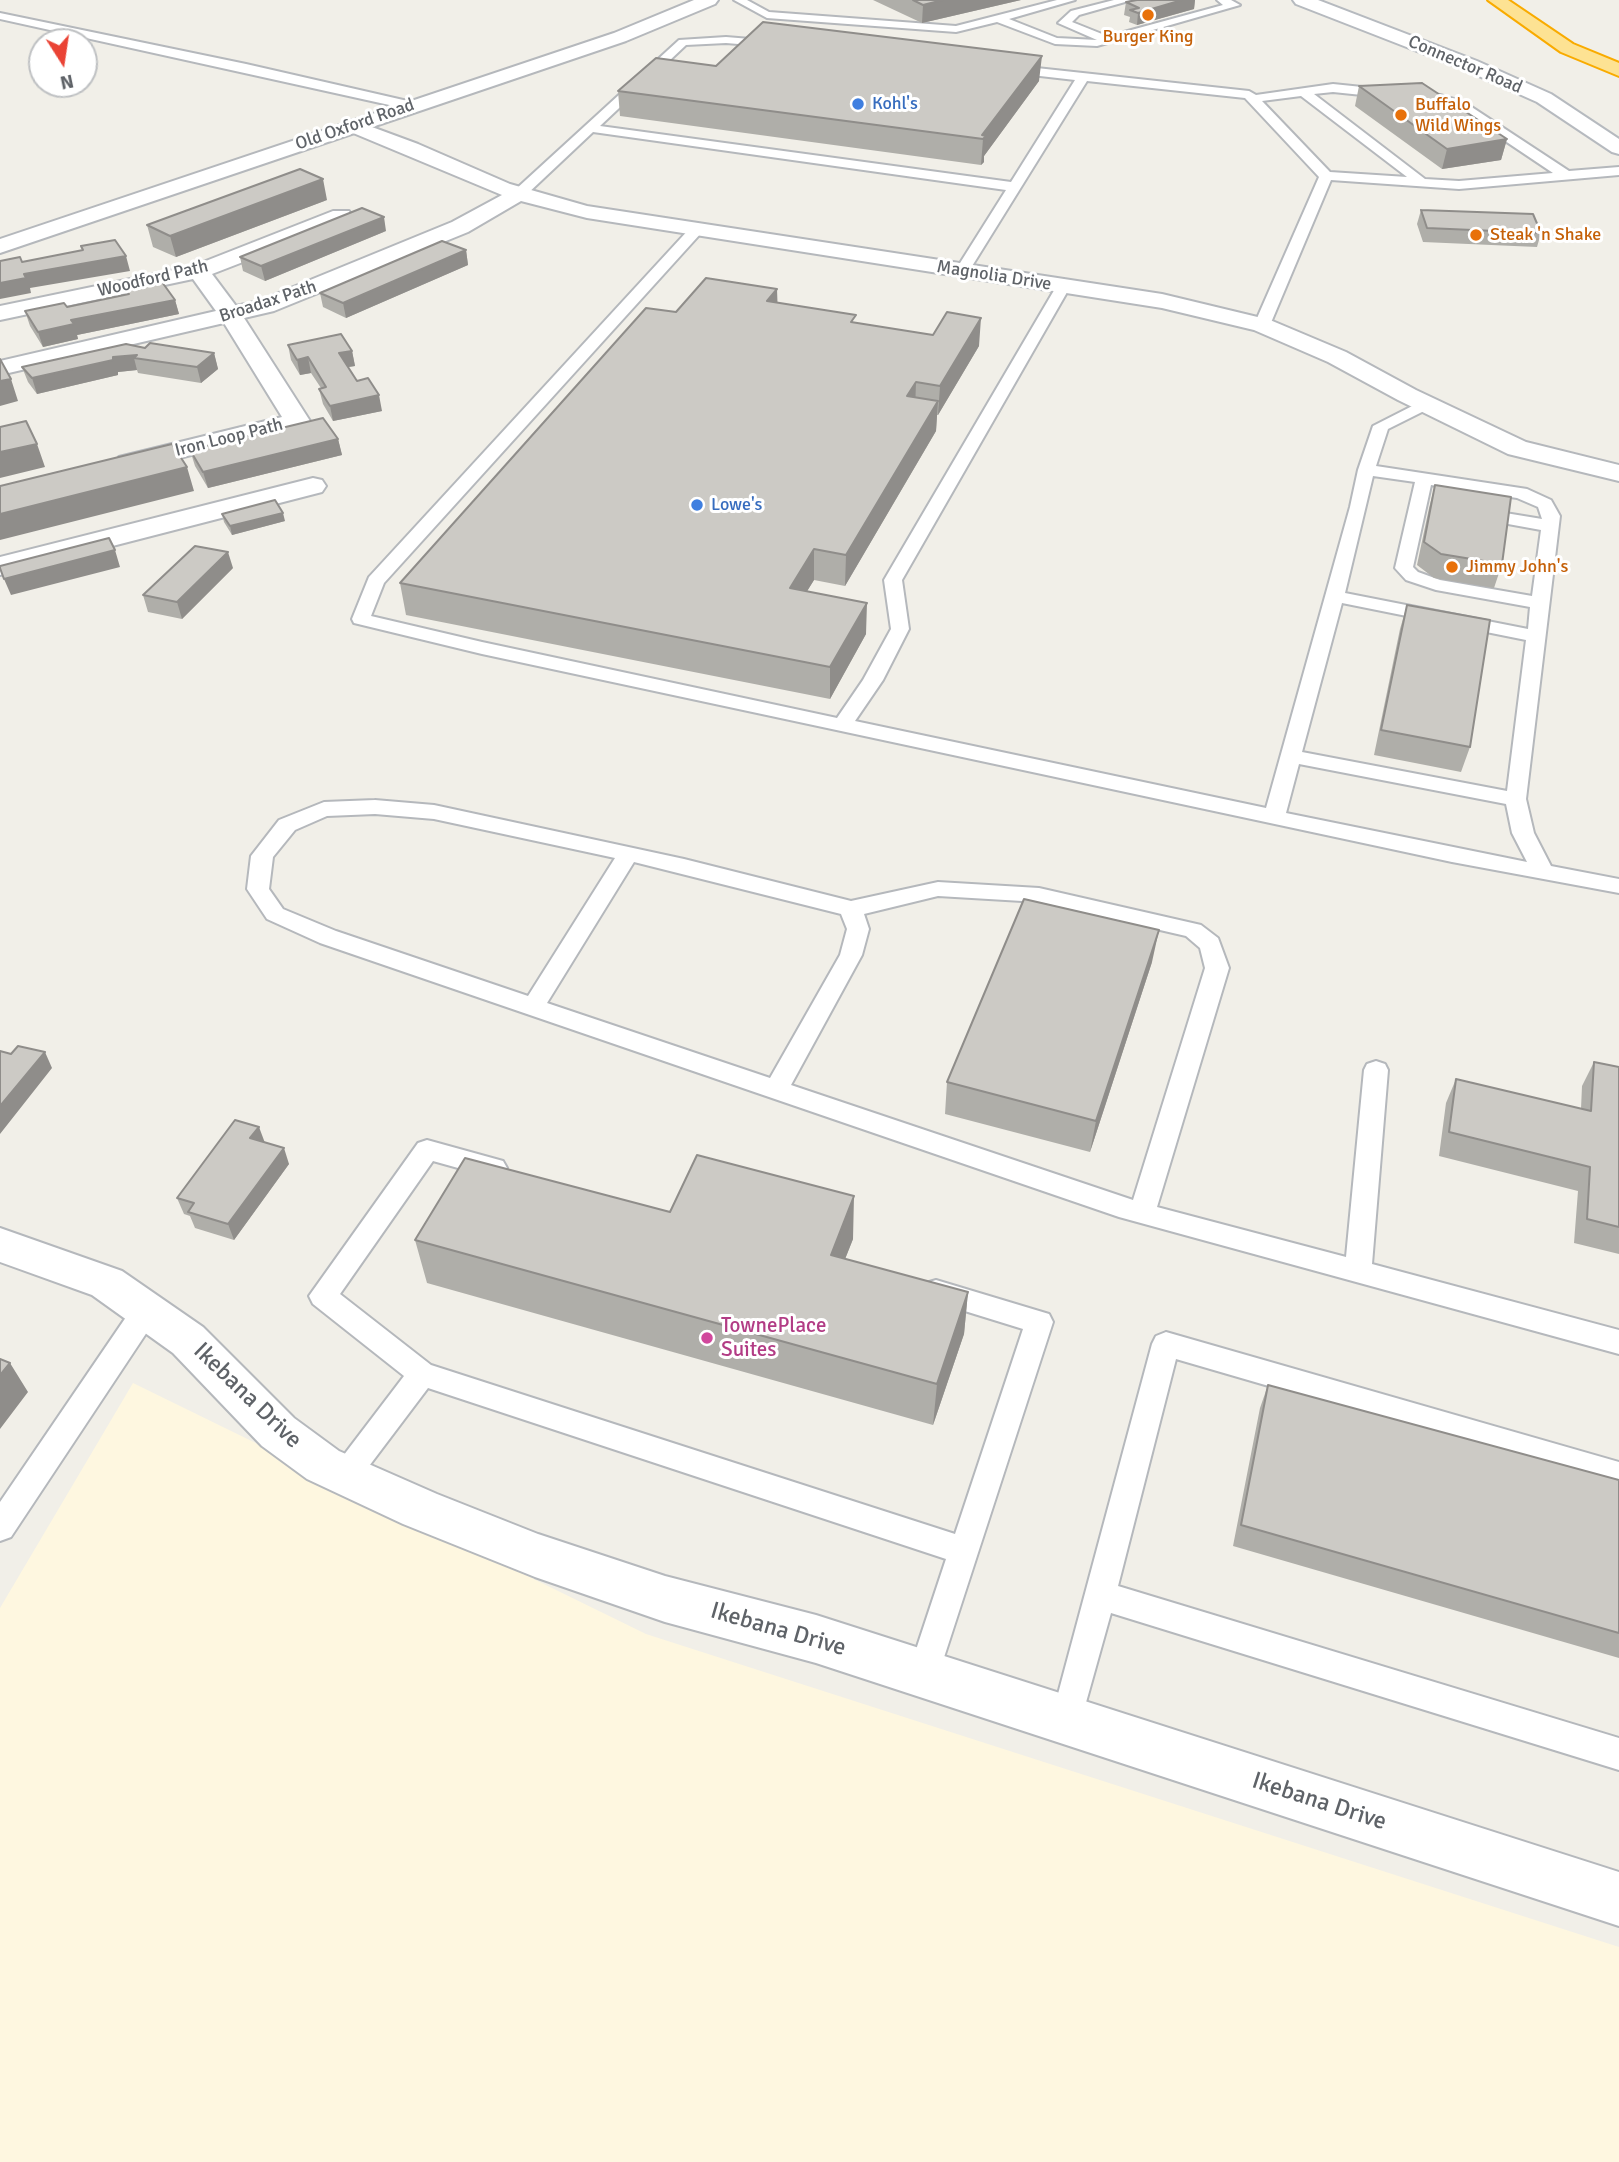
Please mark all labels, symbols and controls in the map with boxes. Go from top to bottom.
marker: Burger King [1140,7,1156,23]
place label: Burger King [1102,26,1194,48]
north arrow [28,28,98,98]
street label: Connector Road [1405,31,1525,99]
text: N [58,68,76,95]
place label: Kohl's [872,93,918,115]
place label: Buffalo Wild Wings [1415,94,1501,136]
street label: Old Oxford Road [293,95,417,155]
marker: Kohl's [850,96,866,112]
marker: Buffalo Wild Wings [1393,107,1409,123]
place label: Steak 'n Shake [1490,224,1601,246]
marker: Steak 'n Shake [1468,227,1484,243]
street label: Woodford Path [96,256,210,302]
street label: Magnolia Drive [935,256,1053,296]
street label: Broadax Path [217,276,319,328]
street label: Iron Loop Path [173,414,285,462]
place label: Lowe's [711,494,762,516]
marker: Lowe's [689,497,705,513]
place label: Jimmy John's [1466,556,1568,578]
marker: Jimmy John's [1444,559,1460,575]
place label: TownePlace Suites [721,1313,826,1363]
marker: TownePlace Suites [699,1330,715,1346]
street label: Ikebana Drive [187,1337,307,1455]
street label: Ikebana Drive [707,1597,849,1663]
street label: Ikebana Drive [1248,1767,1390,1837]

